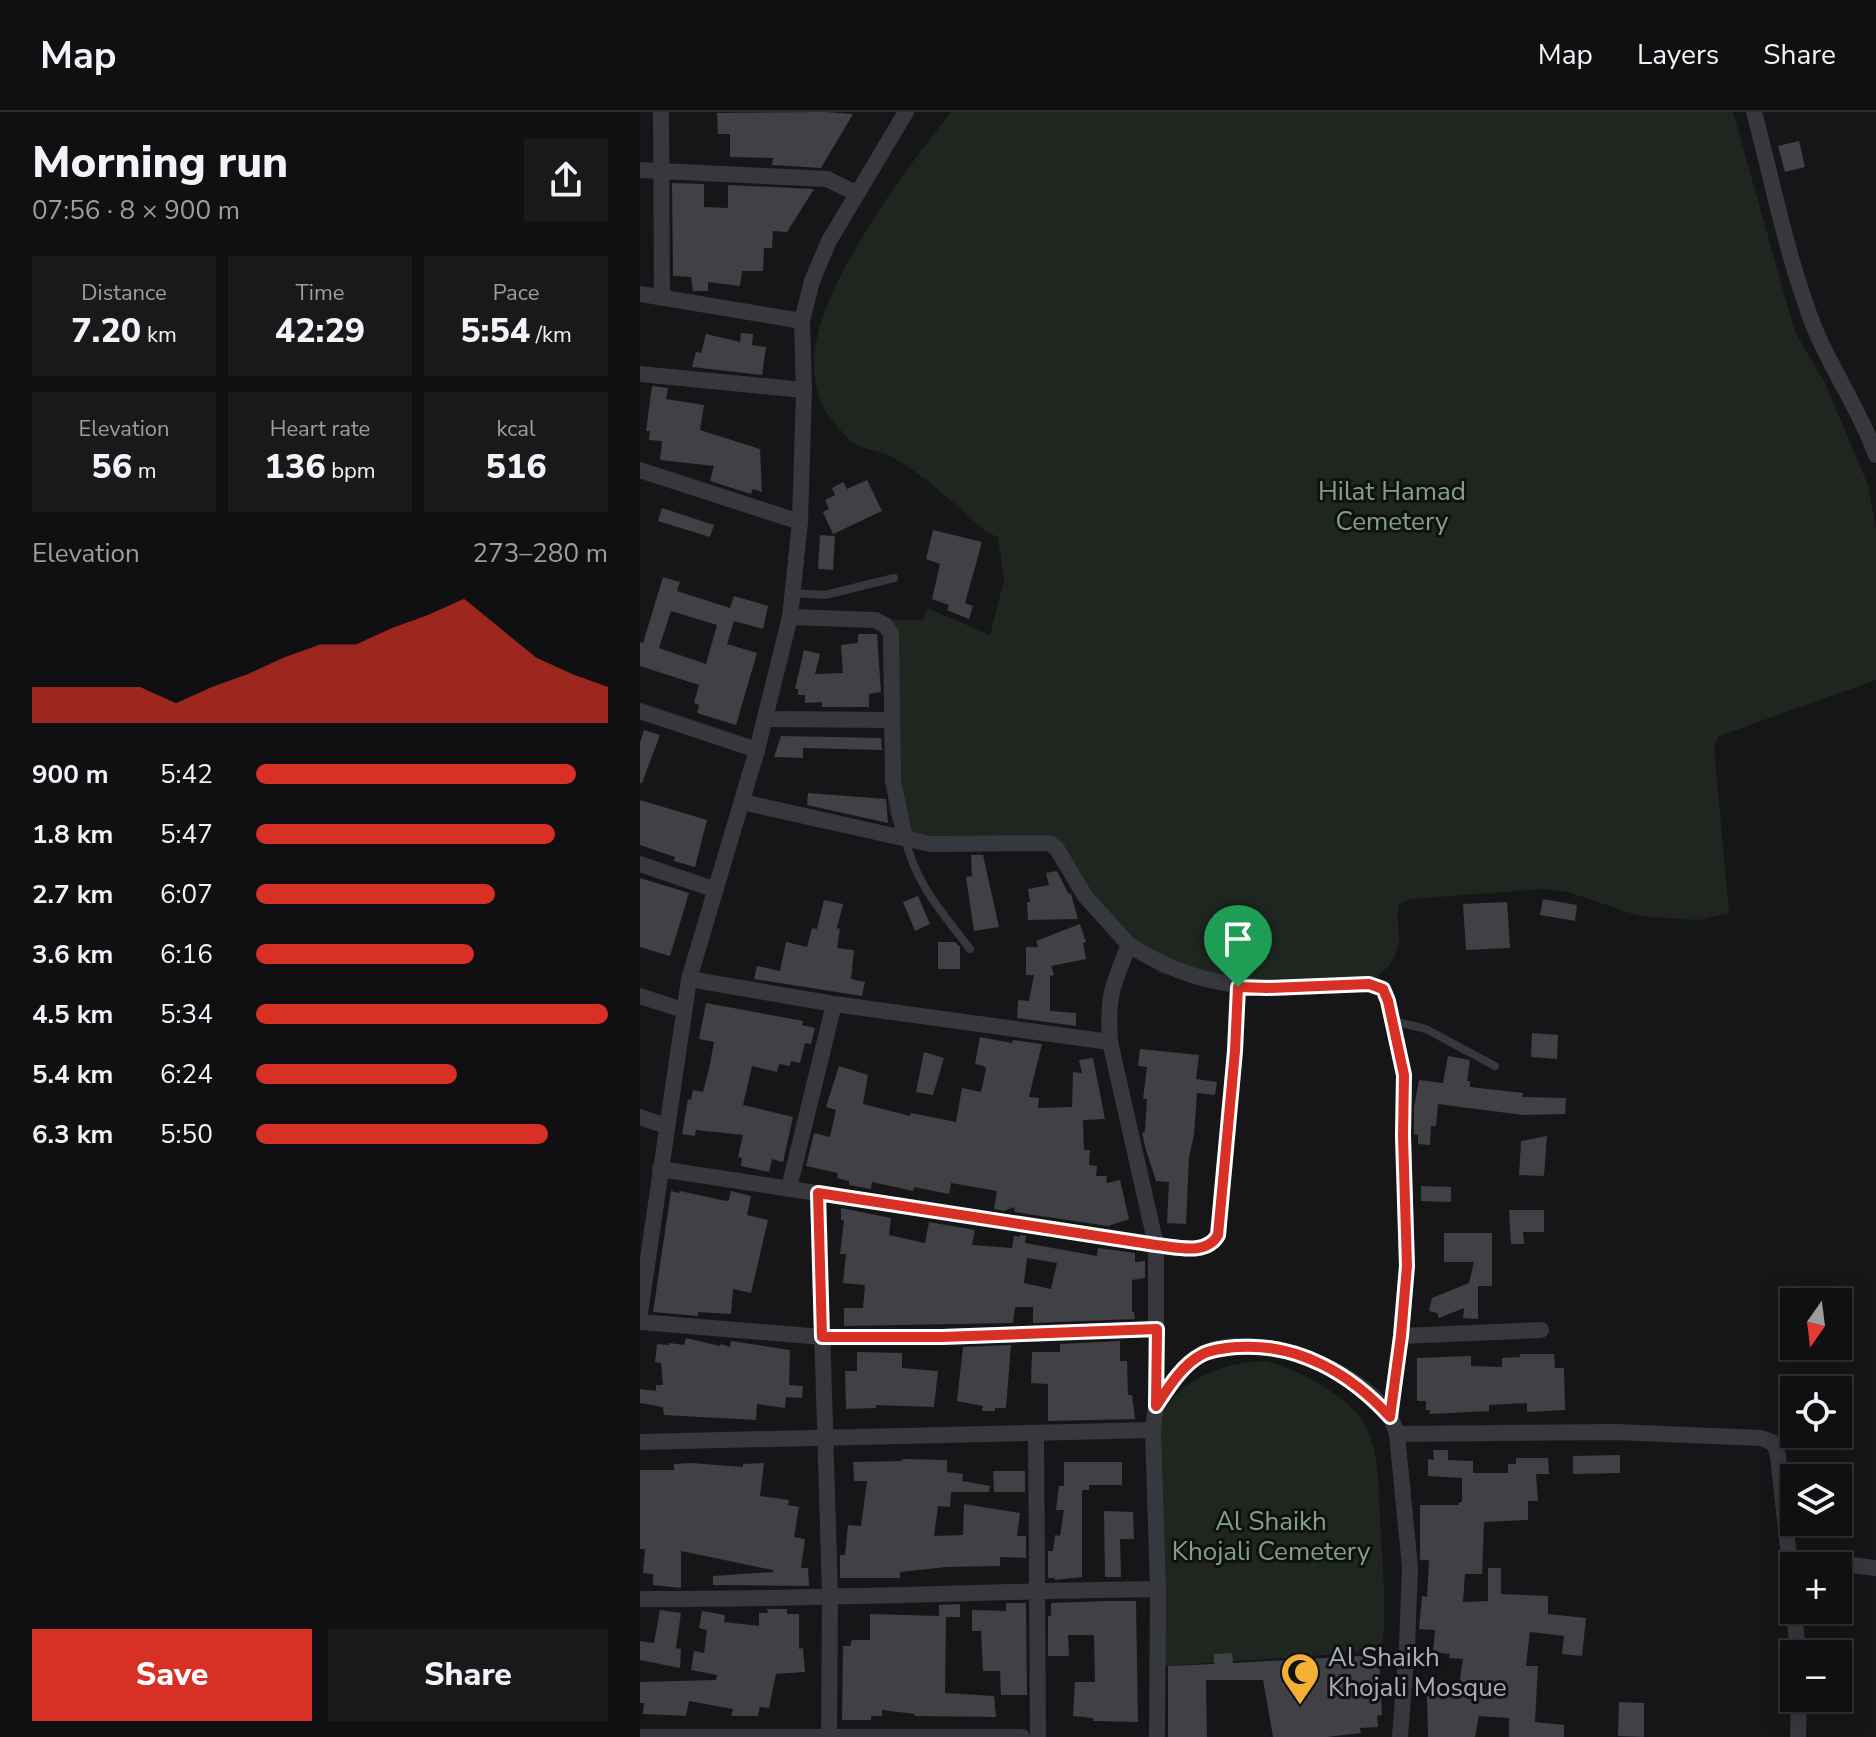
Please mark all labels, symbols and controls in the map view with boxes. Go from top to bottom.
text: Map [40,30,117,81]
text: Map [1538,36,1593,74]
text: Layers [1637,36,1719,74]
text: Share [1763,36,1836,74]
text: Morning run [32,133,288,193]
button: share [524,138,608,222]
text: 07:56 · 8 × 900 m [32,193,240,228]
text: Distance [81,278,167,308]
text: Time [296,278,344,308]
text: Pace [493,278,539,308]
text: 7.20 [71,308,141,354]
text: 42:29 [275,308,365,354]
text: 5:54 [460,308,530,354]
text: km [141,320,177,350]
text: /km [530,320,572,350]
text: Elevation [78,414,170,444]
text: Heart rate [270,414,370,444]
text: kcal [497,414,536,444]
text: 56 [91,444,132,490]
text: 136 [264,444,326,490]
text: 516 [485,444,547,490]
text: m [132,456,157,486]
text: bpm [326,456,376,486]
park label: Hilat Hamad Cemetery [1318,474,1466,539]
text: Elevation [32,536,140,571]
text: 273–280 m [472,536,608,571]
text: 900 m [32,757,109,792]
text: 5:42 [160,757,213,792]
text: 1.8 km [32,817,113,852]
text: 5:47 [160,817,213,852]
text: 2.7 km [32,877,113,912]
text: 6:07 [160,877,213,912]
pin [1204,905,1272,987]
icon: arrive [1216,917,1260,961]
text: 3.6 km [32,937,113,972]
text: 6:16 [160,937,213,972]
text: 4.5 km [32,997,113,1032]
text: 5:34 [160,997,213,1032]
text: 5.4 km [32,1057,113,1092]
text: 6:24 [160,1057,213,1092]
text: 6.3 km [32,1117,113,1152]
text: 5:50 [160,1117,213,1152]
north arrow [1780,1288,1852,1360]
map controls [1780,1288,1852,1712]
button: locate [1780,1376,1852,1448]
button: layers [1780,1464,1852,1536]
park label: Al Shaikh Khojali Cemetery [1172,1504,1371,1569]
button: + [1780,1552,1852,1624]
button: Save [32,1629,312,1721]
button: Share [328,1629,608,1721]
place label: Al Shaikh Khojali Mosque [1328,1640,1507,1705]
button: − [1780,1640,1852,1712]
mosque icon: Al Shaikh Khojali Mosque [1279,1651,1321,1706]

